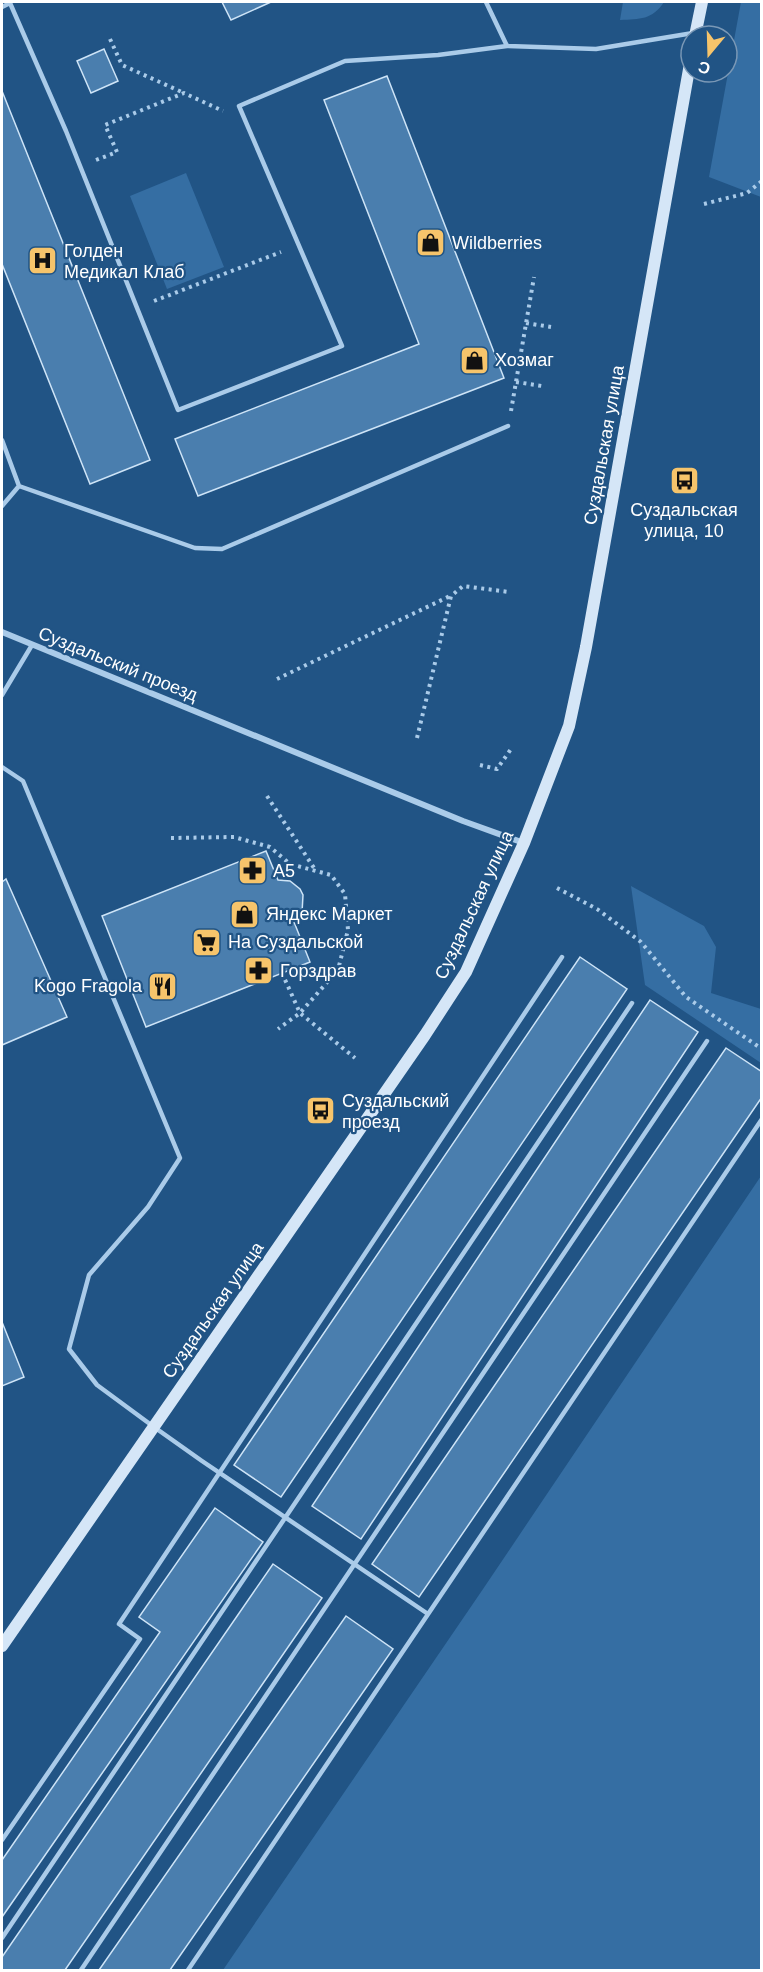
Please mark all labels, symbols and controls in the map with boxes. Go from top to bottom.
north arrow [679,24,739,84]
text: С [696,58,713,78]
shop icon: Wildberries [415,227,447,259]
place label: Wildberries [452,233,542,253]
place label: Голден Медикал Клаб [64,241,184,282]
hospital icon: Голден Медикал Клаб [27,245,59,277]
shop icon: Хозмаг [458,344,490,376]
place label: Хозмаг [495,350,554,370]
street label: Суздальская улица [580,363,628,526]
bus stop icon: Суздальская улица, 10 [668,465,700,497]
place label: Суздальская улица, 10 [630,500,738,541]
street label: Суздальский проезд [35,623,201,705]
street label: Суздальская улица [431,827,518,983]
pharmacy icon: А5 [236,855,268,887]
place label: А5 [273,861,295,881]
shop icon: Яндекс Маркет [229,898,261,930]
place label: Яндекс Маркет [266,904,392,924]
supermarket icon: На Суздальской [191,926,223,958]
place label: На Суздальской [228,932,363,952]
pharmacy icon: Горздрав [243,955,275,987]
place label: Горздрав [280,961,356,981]
restaurant icon: Kogo Fragola [147,970,179,1002]
place label: Kogo Fragola [34,976,143,996]
place label: Суздальский проезд [342,1091,449,1132]
bus stop icon: Суздальский проезд [305,1095,337,1127]
street label: Суздальская улица [158,1237,268,1382]

